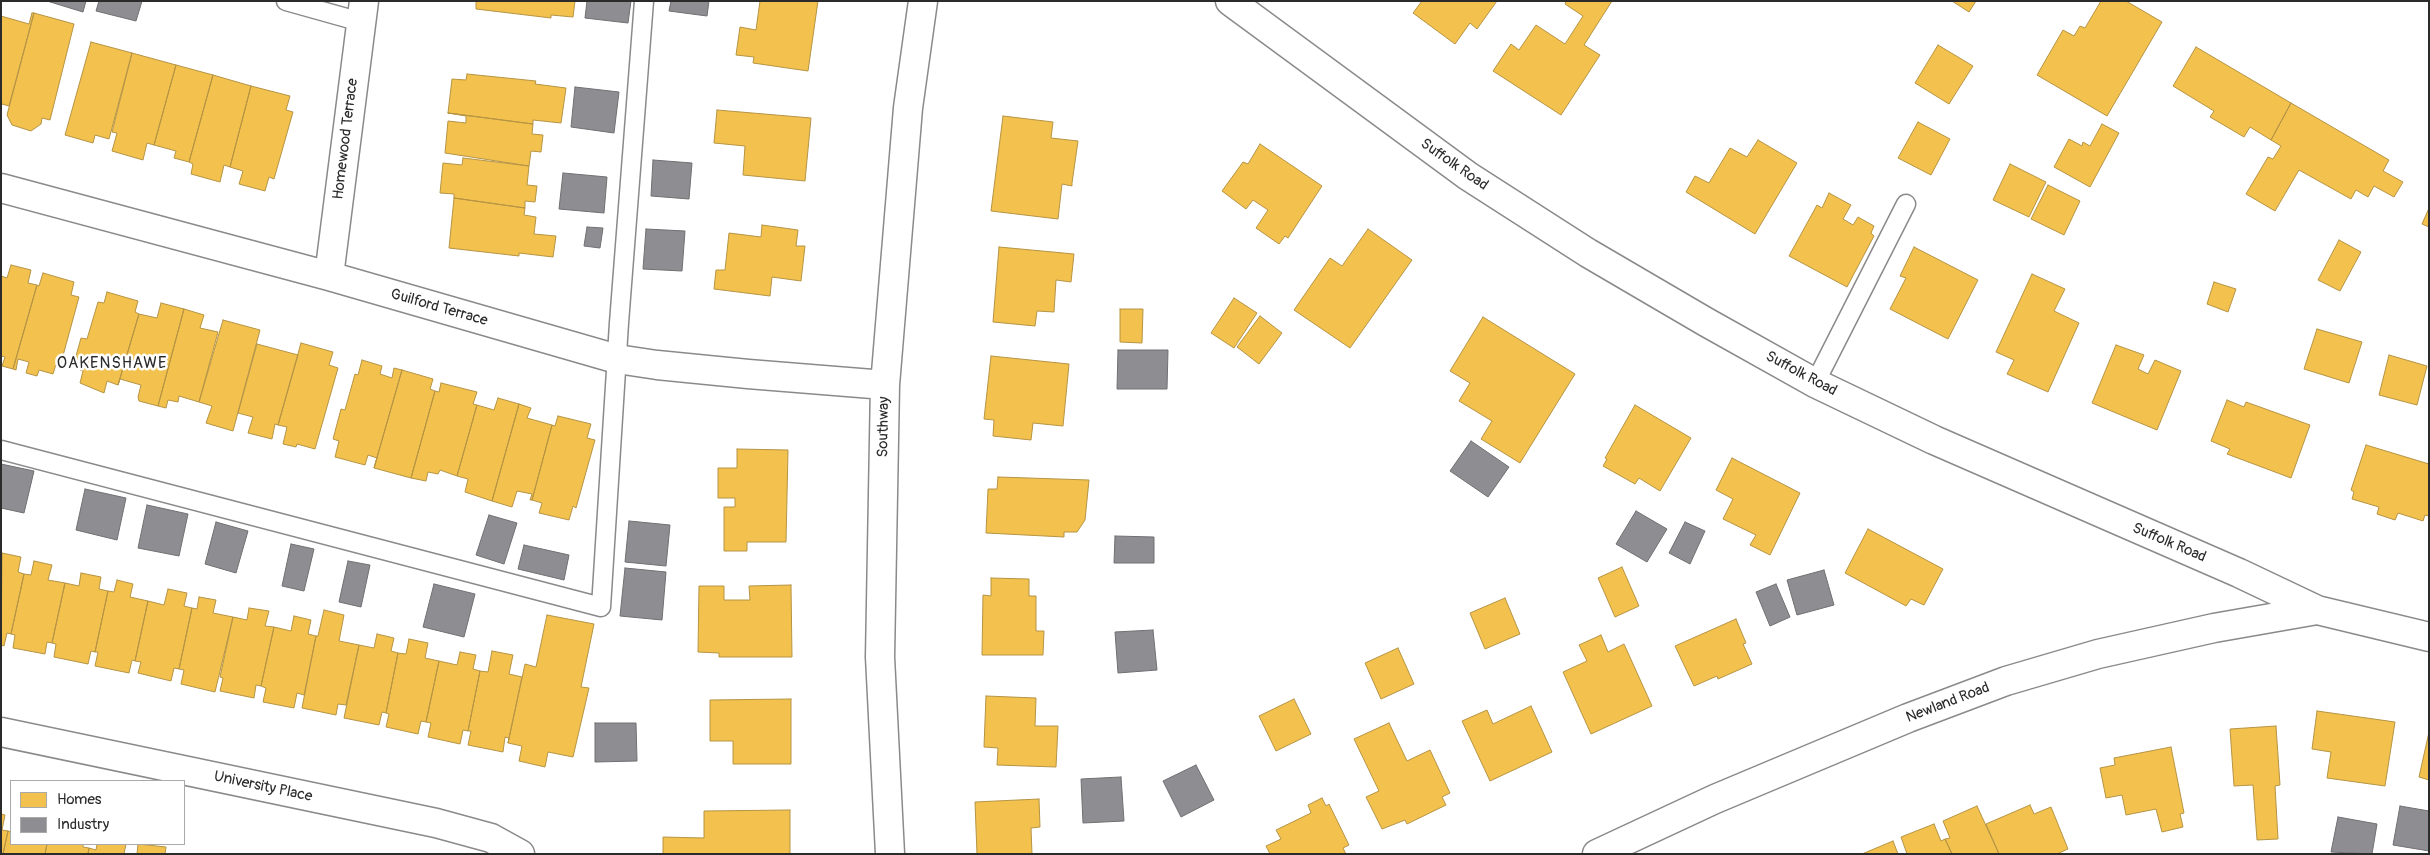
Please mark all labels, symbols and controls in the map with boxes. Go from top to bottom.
street label: Homewood Terrace [330,77,362,201]
street label: Suffolk Road [1417,135,1491,195]
street label: Guilford Terrace [388,286,490,330]
street label: Suffolk Road [1762,348,1840,400]
district label: OAKENSHAWE [55,354,169,374]
street label: Southway [874,396,894,458]
street label: Suffolk Road [2129,519,2209,567]
street label: Newland Road [1904,679,1992,727]
street label: University Place [212,768,314,806]
legend [10,780,185,845]
text: Homes [57,790,102,809]
text: Industry [57,815,109,834]

